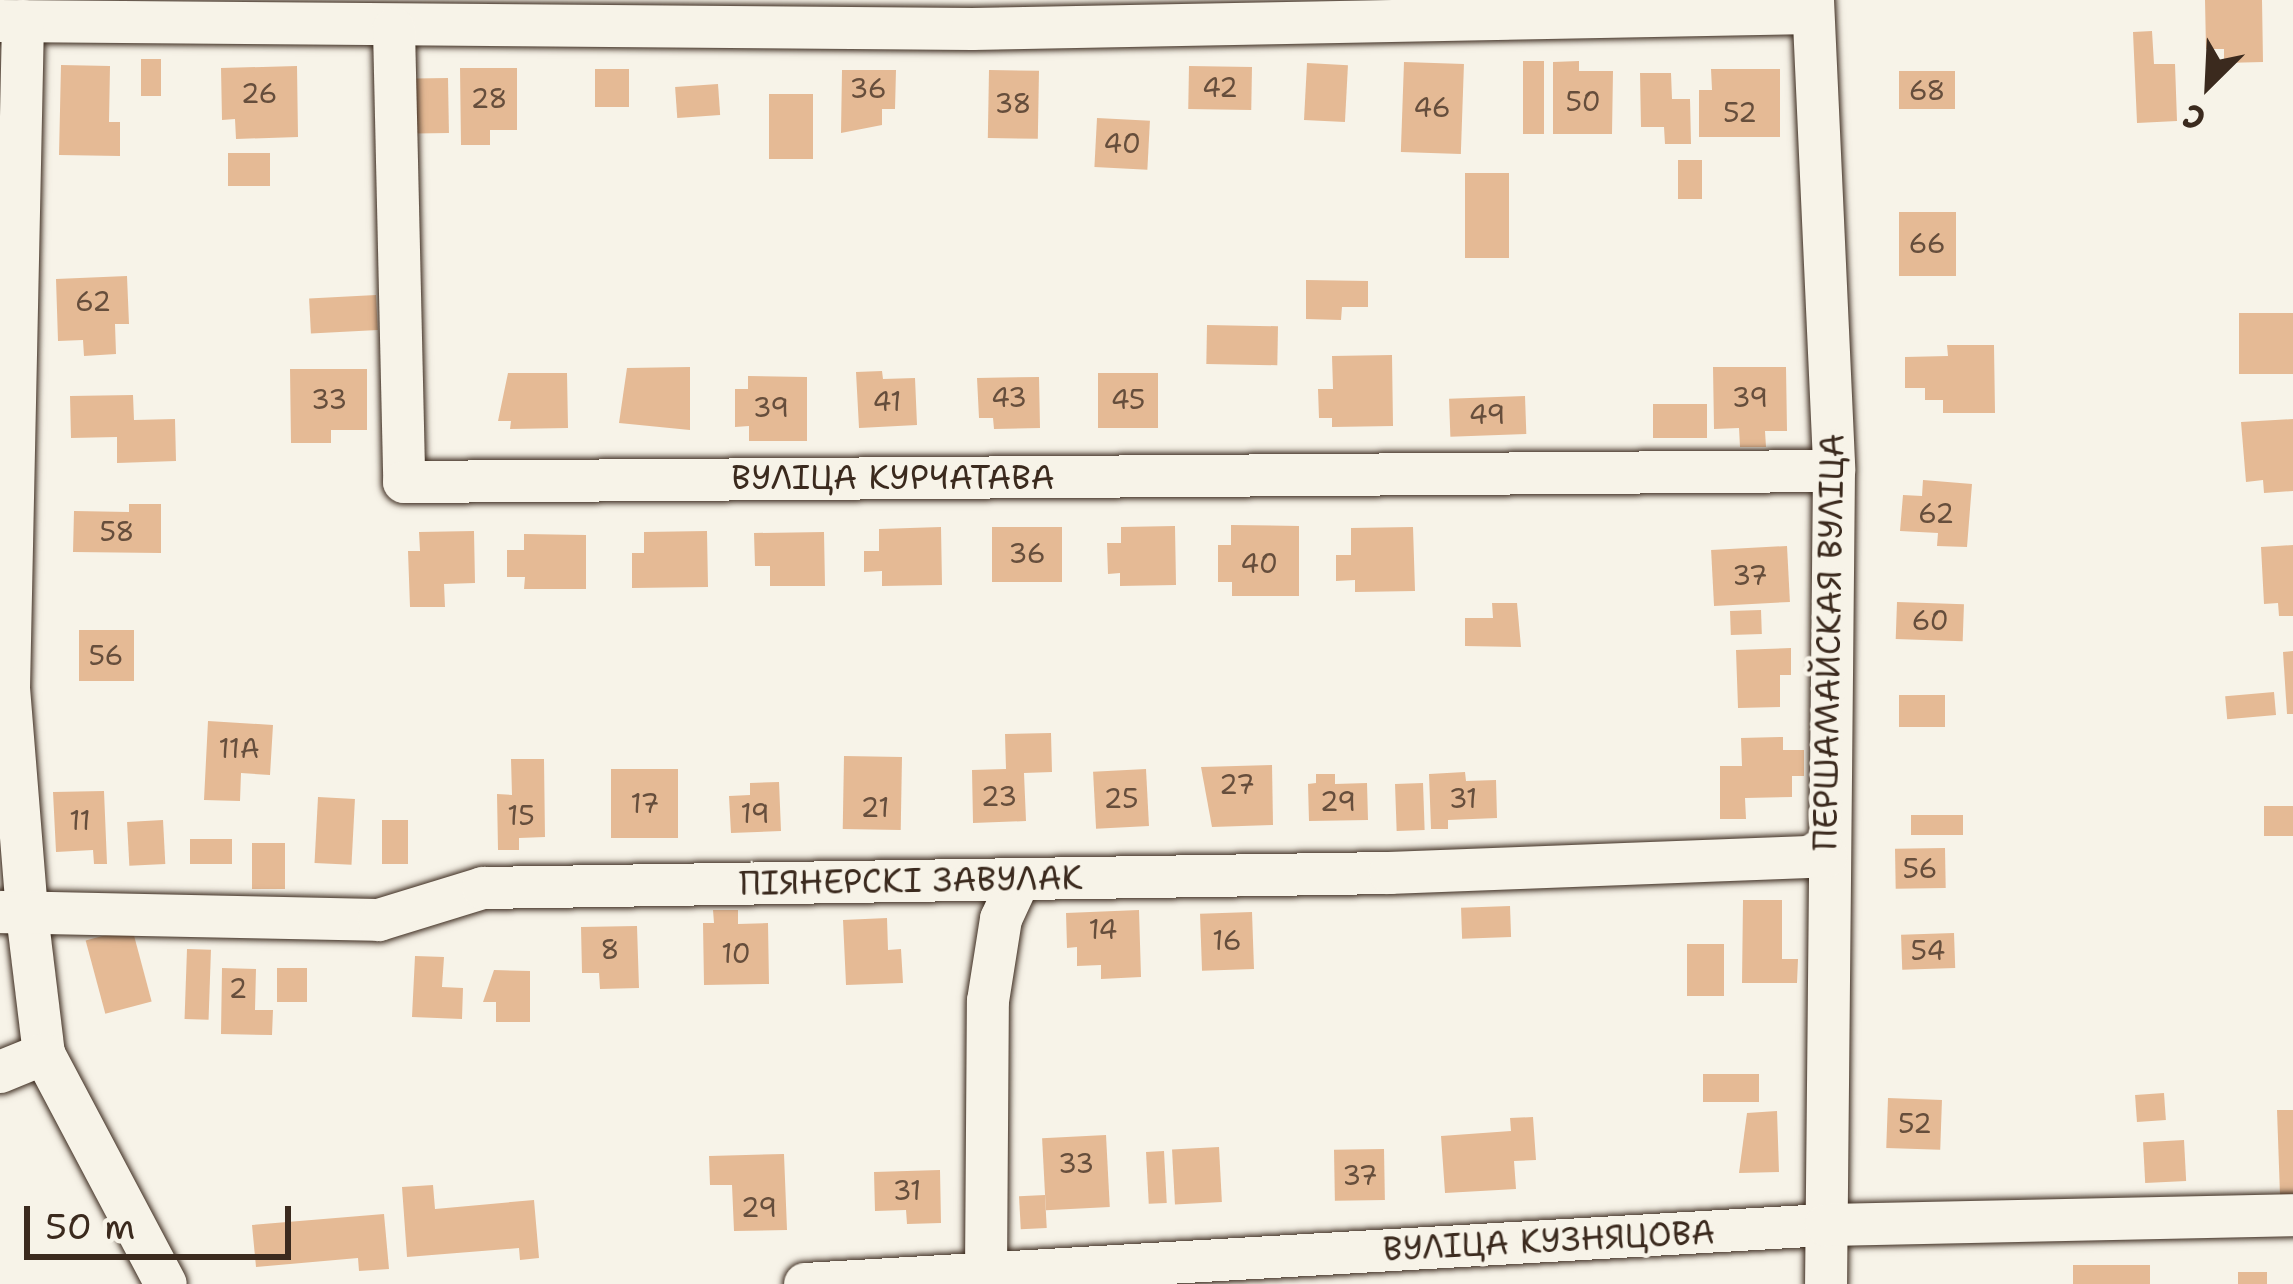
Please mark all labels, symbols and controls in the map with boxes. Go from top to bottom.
north arrow [2149,24,2269,144]
house number: 42 [1202,72,1238,104]
house number: 36 [849,73,887,105]
house number: 68 [1909,75,1945,107]
house number: 26 [241,78,277,110]
house number: 28 [471,83,507,115]
house number: 50 [1565,86,1601,118]
house number: 38 [994,88,1032,120]
house number: 46 [1413,92,1451,124]
text: С [2176,93,2213,142]
house number: 52 [1723,97,1757,129]
house number: 40 [1103,128,1141,160]
house number: 66 [1908,228,1946,260]
house number: 62 [75,286,111,318]
house number: 43 [991,382,1027,414]
house number: 39 [1732,382,1768,414]
house number: 33 [311,384,347,416]
house number: 45 [1111,384,1145,416]
house number: 41 [873,386,901,418]
house number: 39 [753,392,789,424]
house number: 49 [1469,399,1505,431]
street label: ПЕРШАМАЙСКАЯ ВУЛІЦА [1806,433,1852,851]
street label: ВУЛІЦА КУРЧАТАВА [731,458,1055,498]
house number: 62 [1918,498,1954,530]
house number: 58 [100,516,134,548]
house number: 36 [1008,538,1046,570]
house number: 40 [1240,548,1278,580]
house number: 37 [1732,560,1768,592]
house number: 60 [1911,605,1949,637]
house number: 56 [88,640,124,672]
house number: 11А [218,733,260,765]
house number: 27 [1219,769,1255,801]
house number: 23 [981,781,1017,813]
house number: 25 [1104,783,1138,815]
house number: 31 [1449,783,1477,815]
house number: 29 [1320,786,1356,818]
house number: 17 [631,788,659,820]
house number: 21 [861,792,889,824]
house number: 19 [740,798,770,830]
house number: 15 [507,800,535,832]
house number: 11 [69,805,91,837]
house number: 56 [1902,853,1938,885]
street label: ПІЯНЕРСКІ ЗАВУЛАК [739,858,1083,904]
house number: 14 [1089,914,1117,946]
house number: 16 [1212,925,1242,957]
house number: 8 [601,934,619,966]
house number: 54 [1911,935,1945,967]
house number: 10 [721,938,751,970]
house number: 2 [229,973,247,1005]
house number: 52 [1898,1108,1932,1140]
house number: 33 [1058,1148,1094,1180]
house number: 37 [1342,1160,1378,1192]
house number: 31 [893,1175,921,1207]
scale bar [30,1182,297,1256]
house number: 29 [741,1192,777,1224]
text: 50 m [45,1202,135,1251]
street label: ВУЛІЦА КУЗНЯЦОВА [1382,1213,1716,1269]

